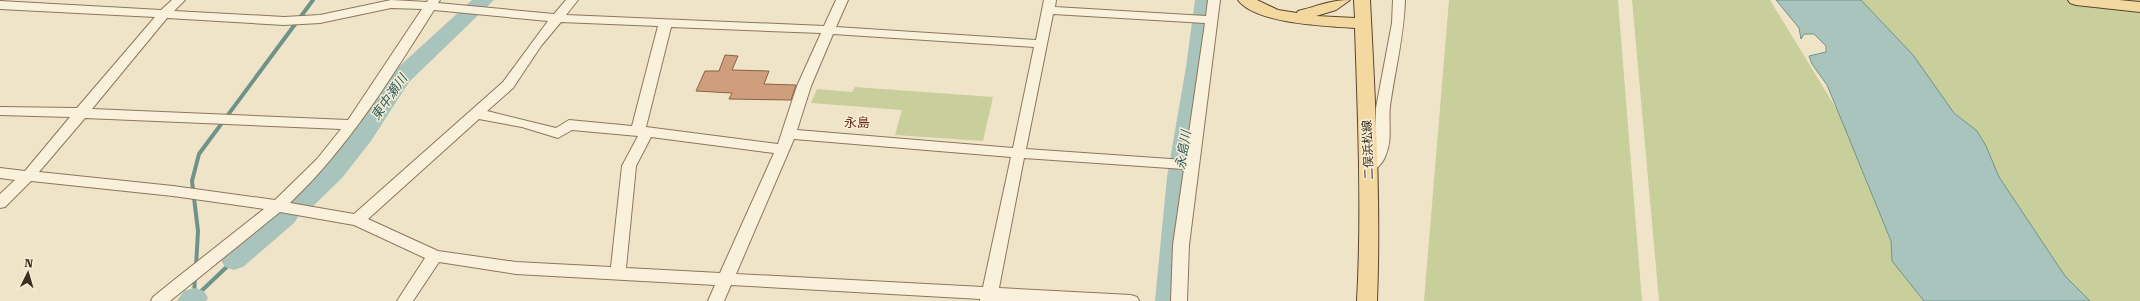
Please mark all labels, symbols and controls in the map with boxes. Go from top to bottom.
water label: 東中瀬川 [368,70,411,123]
district label: 永島 [844,115,870,130]
street label: 二俣浜松線 [1360,120,1376,180]
water label: 永島川 [1173,128,1194,170]
north arrow [8,253,48,293]
text: N [24,257,34,270]

